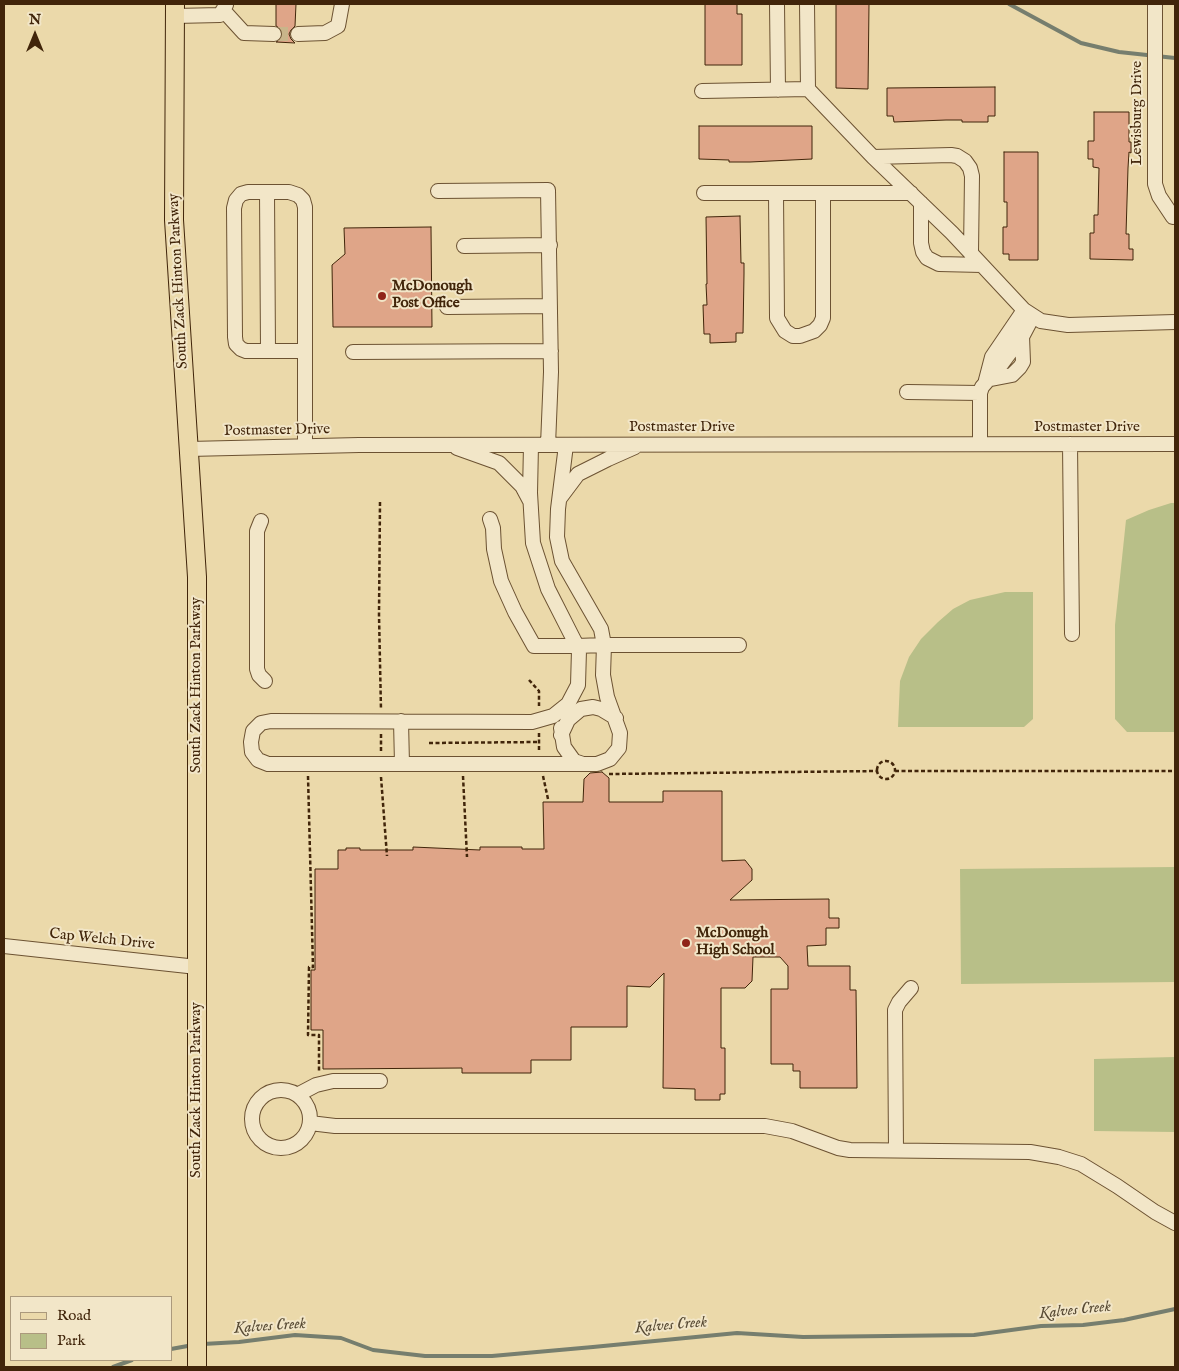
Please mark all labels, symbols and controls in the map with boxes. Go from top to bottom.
north arrow [10,10,60,60]
text: N [29,11,41,29]
street label: Lewisburg Drive [1129,61,1147,165]
street label: South Zack Hinton Parkway [165,193,193,369]
place label: McDonough Post Office [392,278,472,313]
marker: McDonough Post Office [376,290,388,302]
street label: Postmaster Drive [629,419,735,437]
street label: Postmaster Drive [1034,419,1140,437]
street label: Postmaster Drive [224,421,330,441]
street label: South Zack Hinton Parkway [188,597,206,773]
place label: McDonugh High School [696,925,775,960]
street label: Cap Welch Drive [48,926,156,954]
marker: McDonugh High School [680,937,692,949]
street label: South Zack Hinton Parkway [188,1002,206,1178]
legend [10,1296,172,1361]
water label: Kalves Creek [1038,1298,1112,1324]
text: Road [57,1306,91,1325]
water label: Kalves Creek [634,1313,708,1339]
water label: Kalves Creek [233,1315,307,1339]
text: Park [57,1331,86,1350]

